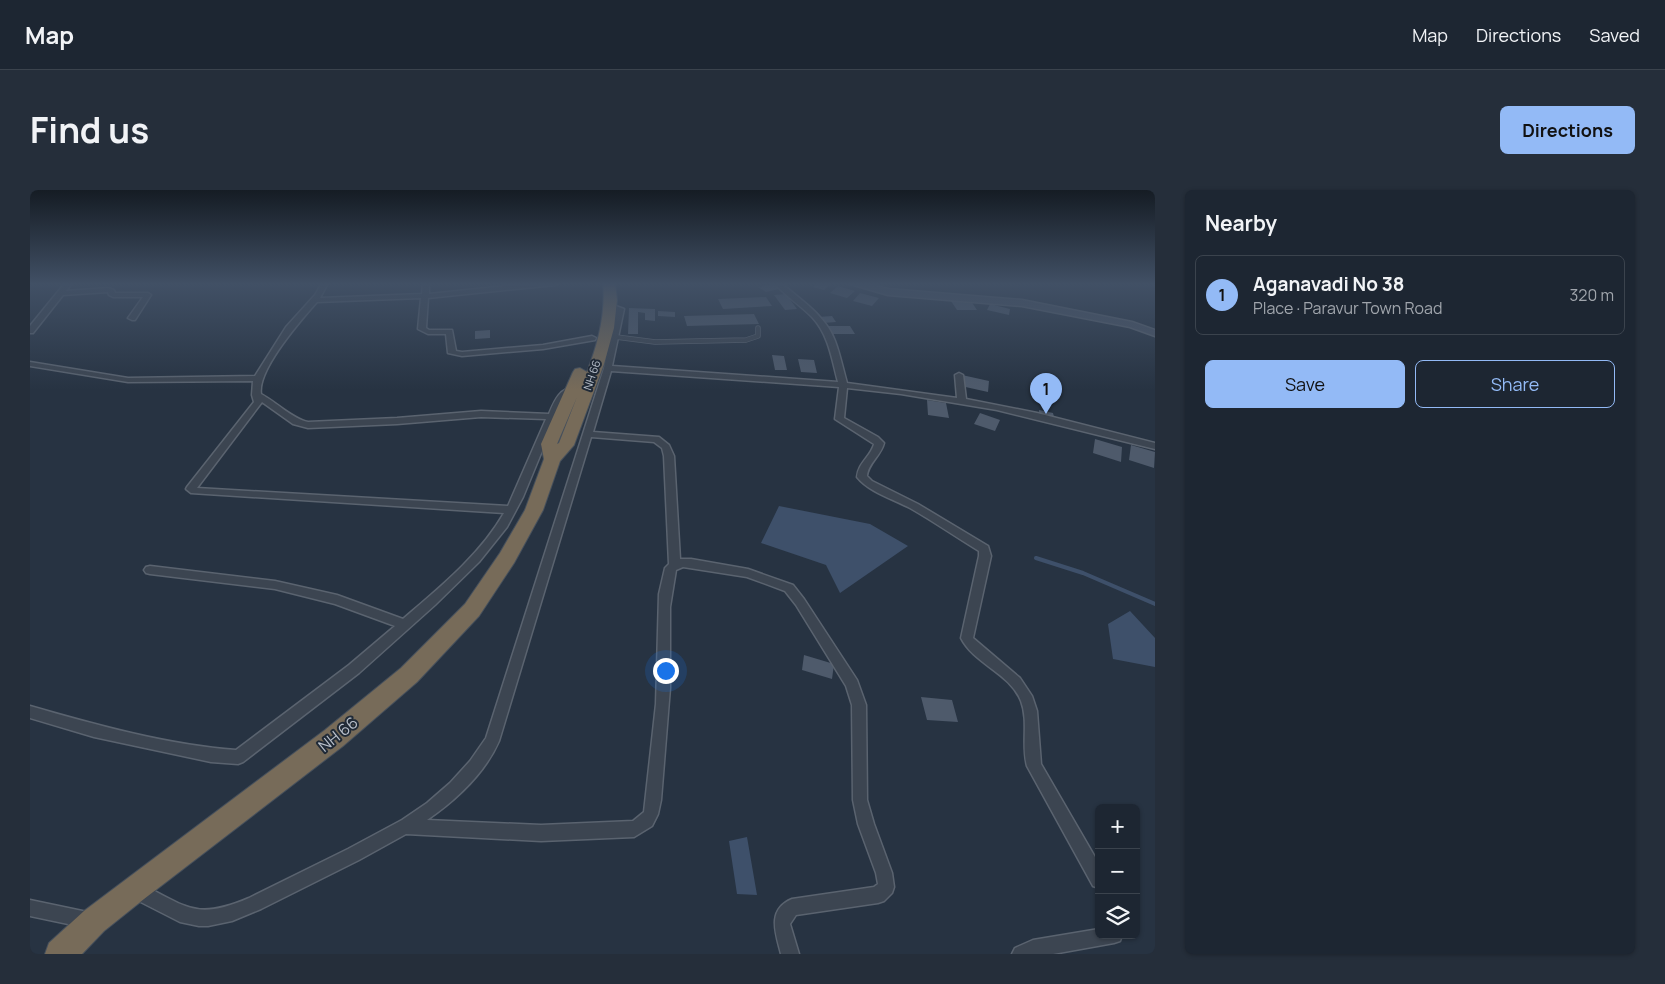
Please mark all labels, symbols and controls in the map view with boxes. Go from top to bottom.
text: Map [25,18,74,51]
text: Map [1412,23,1448,47]
text: Directions [1476,23,1561,47]
text: Saved [1589,23,1640,47]
text: Find us [30,106,149,154]
button: Directions [1500,106,1635,154]
text: Nearby [1205,209,1277,237]
text: Aganavadi No 38 [1253,271,1404,297]
text: 1 [1218,284,1226,306]
text: 320 m [1570,284,1614,306]
text: Place · Paravur Town Road [1253,297,1442,319]
street label: NH 66 [579,358,604,392]
button: Save [1205,360,1405,408]
button: Share [1415,360,1615,408]
pin: 1 [1030,373,1062,414]
your location [653,658,679,684]
street label: NH 66 [314,711,362,757]
map controls [1095,804,1140,939]
button: + [1095,804,1140,849]
button: − [1095,849,1140,894]
button: layers [1095,894,1140,939]

